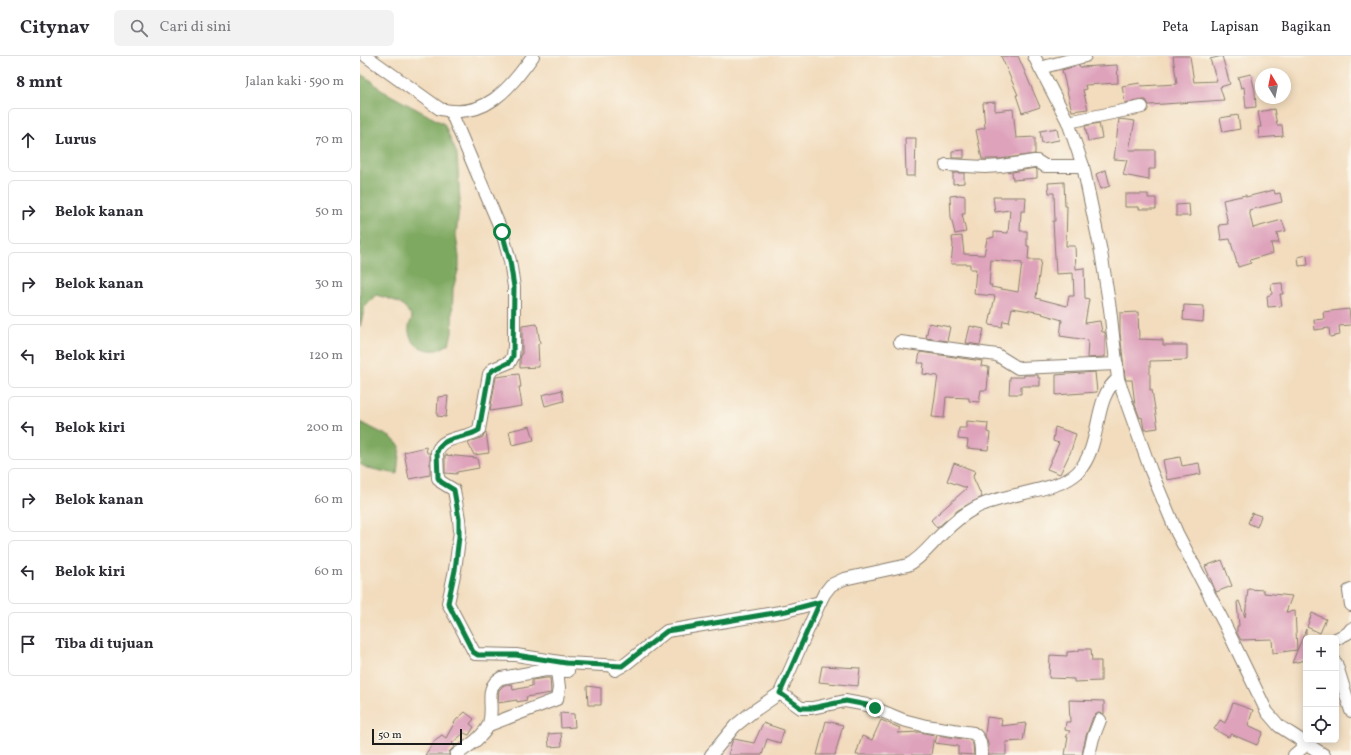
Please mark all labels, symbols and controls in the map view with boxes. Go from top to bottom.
search box [114,10,394,46]
text: Citynav [20,15,90,41]
icon: search [128,17,150,39]
text: Cari di sini [160,17,231,38]
text: Peta [1162,18,1189,37]
text: Lapisan [1211,18,1259,37]
text: Bagikan [1281,18,1331,37]
north arrow [1255,68,1291,104]
text: 8 mnt [16,71,63,94]
text: Jalan kaki · 590 m [245,73,344,91]
icon: ahead [17,129,39,151]
text: Lurus [55,130,96,151]
text: 70 m [315,131,343,149]
icon: right [17,201,39,223]
text: Belok kanan [55,202,144,223]
text: 50 m [315,203,343,221]
route start [493,223,511,241]
icon: right [17,273,39,295]
text: Belok kanan [55,274,144,295]
text: 30 m [315,275,343,293]
icon: left [17,345,39,367]
text: Belok kiri [55,346,125,367]
text: 120 m [309,347,343,365]
icon: left [17,417,39,439]
text: Belok kiri [55,418,125,439]
text: 200 m [306,419,343,437]
icon: right [17,489,39,511]
text: Belok kanan [55,490,144,511]
text: 60 m [315,491,343,509]
icon: left [17,561,39,583]
text: Belok kiri [55,562,125,583]
text: 60 m [315,563,343,581]
icon: arrive [17,633,39,655]
text: Tiba di tujuan [55,634,154,655]
map controls [1303,635,1339,743]
button: + [1303,635,1339,671]
button: − [1303,671,1339,707]
route end [866,699,884,717]
button: locate [1303,707,1339,743]
scale bar [372,727,462,746]
text: 50 m [378,728,402,743]

